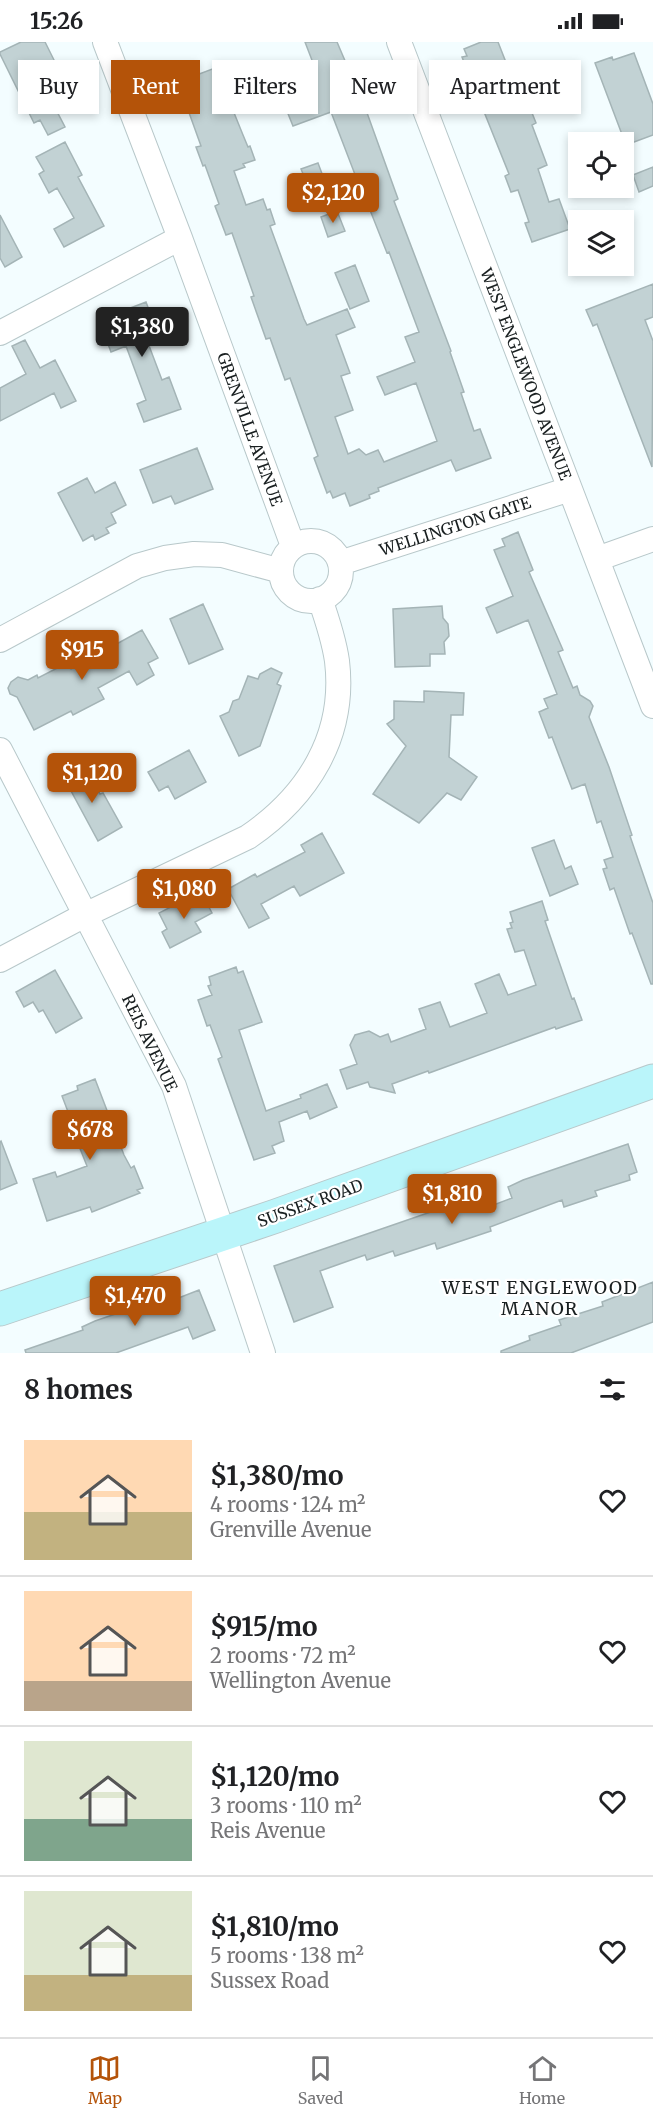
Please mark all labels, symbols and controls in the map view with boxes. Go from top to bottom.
text: 15:26 [30,7,83,35]
chip: Buy [18,60,99,114]
chip: Rent [111,60,200,114]
chip: Filters [212,60,318,114]
chip: New [330,60,417,114]
chip: Apartment [429,60,581,114]
map controls [568,132,634,276]
button: locate [568,132,634,198]
pin: $2,120 [284,173,382,224]
text: $2,120 [301,180,365,205]
button: layers [568,210,634,276]
street label: WEST ENGLEWOOD AVENUE [476,264,576,484]
pin: $1,380 [93,307,191,358]
text: $1,380 [110,314,174,339]
street label: GRENVILLE AVENUE [213,350,287,509]
street label: WELLINGTON GATE [376,492,534,560]
pin: $915 [46,630,118,681]
text: $915 [60,637,104,662]
pin: $1,120 [43,753,141,804]
text: $1,120 [61,760,123,785]
pin: $1,080 [135,869,233,920]
text: $1,080 [151,876,217,901]
street label: REIS AVENUE [118,991,183,1096]
pin: $678 [54,1110,126,1161]
text: $678 [66,1117,114,1142]
pin: $1,810 [403,1174,501,1225]
street label: SUSSEX ROAD [255,1175,365,1231]
text: $1,810 [422,1181,483,1206]
pin: $1,470 [86,1276,184,1327]
district label: WEST ENGLEWOOD MANOR [441,1276,638,1320]
text: $1,470 [104,1283,166,1308]
text: 8 homes [24,1373,133,1406]
icon: filters [596,1373,629,1406]
text: $1,380/mo [210,1459,344,1492]
icon: home [72,1464,144,1536]
icon: heart [596,1484,629,1517]
text: 4 rooms · 124 m² [210,1492,365,1517]
text: Grenville Avenue [210,1517,372,1542]
text: $915/mo [210,1610,318,1643]
icon: home [72,1615,144,1687]
icon: heart [596,1635,629,1668]
text: 2 rooms · 72 m² [210,1643,356,1668]
text: Wellington Avenue [210,1668,391,1693]
text: $1,120/mo [210,1760,339,1793]
icon: home [72,1765,144,1837]
icon: heart [596,1785,629,1818]
text: 3 rooms · 110 m² [210,1793,362,1818]
text: Reis Avenue [210,1818,325,1843]
text: $1,810/mo [210,1910,339,1943]
icon: home [72,1915,144,1987]
icon: heart [596,1935,629,1968]
text: 5 rooms · 138 m² [210,1943,364,1968]
text: Sussex Road [210,1968,329,1993]
tab: Map [88,2052,122,2108]
tab: Saved [298,2052,343,2108]
tab: Home [519,2052,565,2108]

